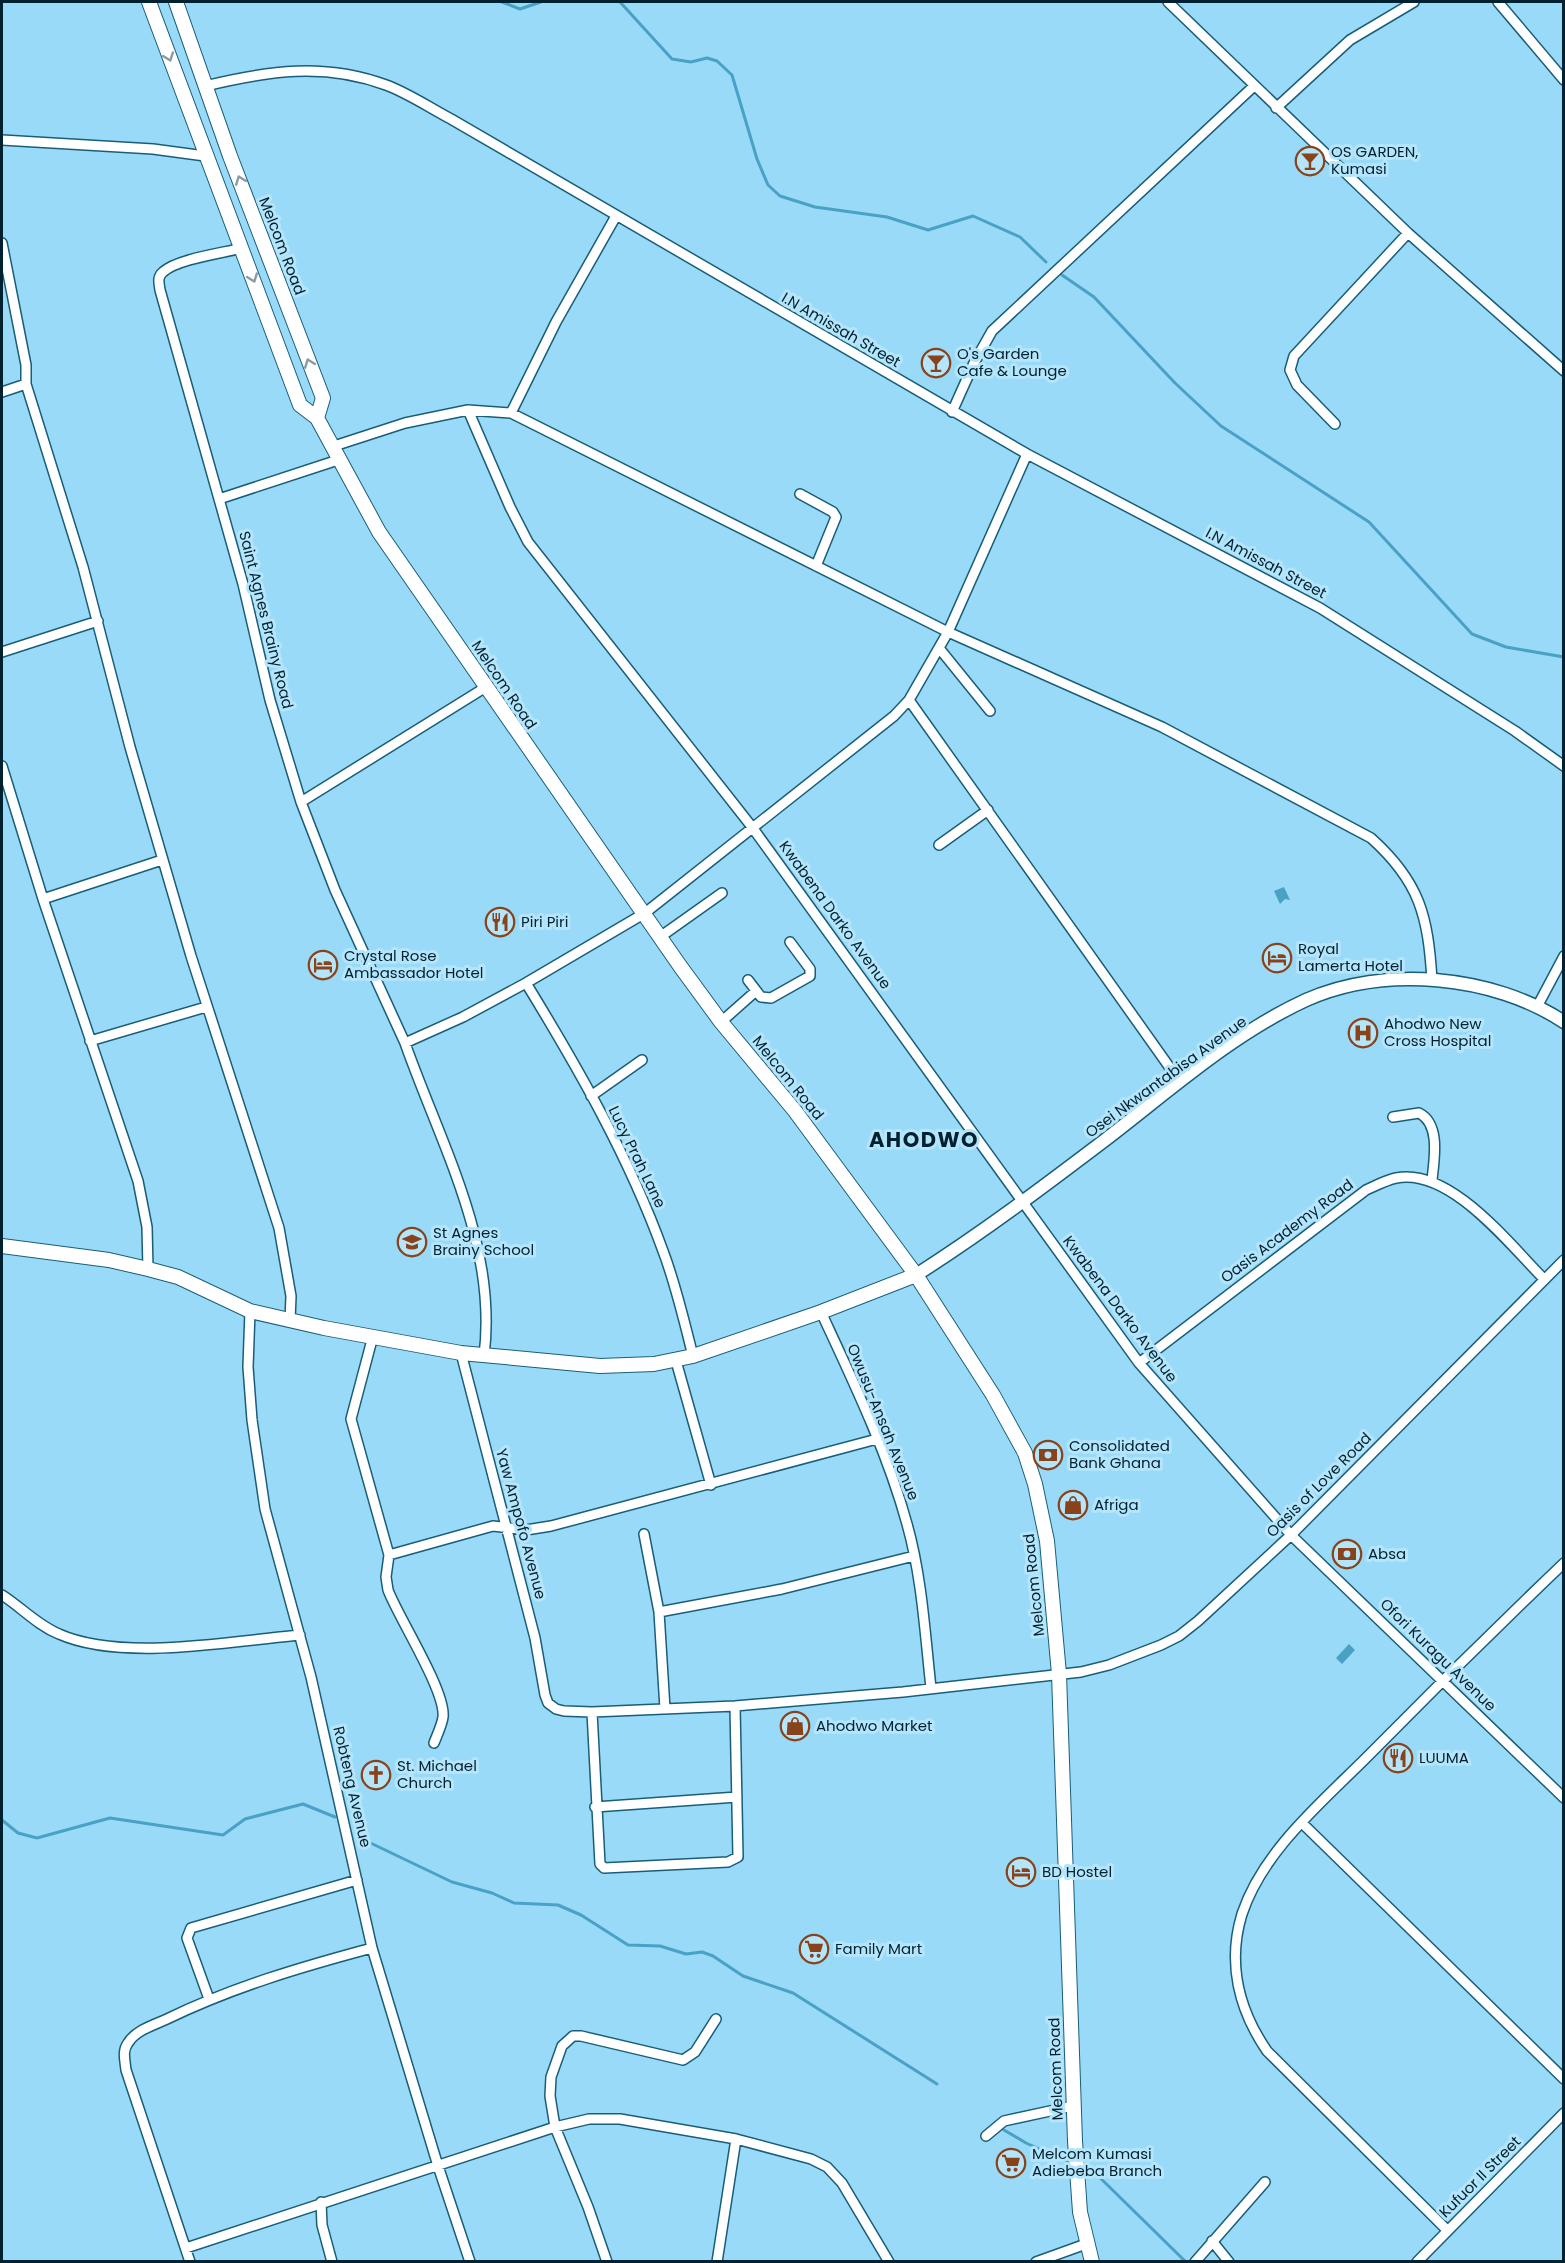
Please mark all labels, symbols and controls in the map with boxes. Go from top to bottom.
one-way arrow [161,51,174,61]
place label: OS GARDEN, Kumasi [1331,141,1418,179]
bar icon: OS GARDEN, Kumasi [1294,145,1326,177]
one-way arrow [234,175,247,186]
street label: Melcom Road [254,194,311,298]
one-way arrow [246,272,258,283]
street label: I.N Amissah Street [778,287,905,372]
place label: O's Garden Cafe & Lounge [957,343,1067,381]
bar icon: O's Garden Cafe & Lounge [920,347,952,379]
one-way arrow [303,358,316,368]
street label: I.N Amissah Street [1202,522,1330,603]
street label: Saint Agnes Brainy Road [234,529,299,711]
street label: Melcom Road [467,636,542,733]
street label: Kwabena Darko Avenue [774,836,896,993]
restaurant icon: Piri Piri [484,906,516,938]
place label: Piri Piri [521,911,568,932]
place label: Royal Lamerta Hotel [1298,938,1403,976]
hotel icon: Royal Lamerta Hotel [1261,942,1293,974]
place label: Crystal Rose Ambassador Hotel [344,945,483,983]
hotel icon: Crystal Rose Ambassador Hotel [307,949,339,981]
street label: Osei Nkwantabisa Avenue [1081,1011,1251,1142]
place label: Ahodwo New Cross Hospital [1384,1013,1491,1051]
hospital icon: Ahodwo New Cross Hospital [1347,1017,1379,1049]
street label: Melcom Road [748,1031,829,1124]
street label: Lucy Prah Lane [604,1102,671,1211]
district label: AHODWO [869,1125,979,1154]
street label: Oasis Academy Road [1216,1174,1357,1287]
place label: St Agnes Brainy School [433,1222,534,1260]
school or university icon: St Agnes Brainy School [396,1226,428,1258]
street label: Kwabena Darko Avenue [1058,1231,1183,1386]
street label: Owusu-Ansah Avenue [842,1340,924,1503]
street label: Oasis of Love Road [1261,1427,1376,1542]
place label: Consolidated Bank Ghana [1069,1435,1170,1473]
bank icon: Consolidated Bank Ghana [1032,1439,1064,1471]
street label: Yaw Ampofo Avenue [491,1446,552,1602]
shop icon: Afriga [1057,1489,1089,1521]
place label: Afriga [1094,1494,1139,1515]
street label: Melcom Road [1018,1533,1049,1637]
bank icon: Absa [1331,1538,1363,1570]
place label: Absa [1368,1543,1406,1564]
street label: Ofori Kuragu Avenue [1376,1594,1501,1716]
shop icon: Ahodwo Market [779,1710,811,1742]
place label: Ahodwo Market [816,1715,933,1736]
street label: Robteng Avenue [328,1724,377,1850]
restaurant icon: LUUMA [1382,1742,1414,1774]
place label: LUUMA [1419,1747,1469,1768]
place label: St. Michael Church [397,1755,477,1793]
church icon: St. Michael Church [360,1759,392,1791]
hotel icon: BD Hostel [1005,1856,1037,1888]
place label: BD Hostel [1042,1861,1112,1882]
supermarket icon: Family Mart [798,1933,830,1965]
place label: Family Mart [835,1938,922,1959]
street label: Melcom Road [1043,2017,1068,2121]
street label: Kufuor II Street [1434,2131,1525,2222]
place label: Melcom Kumasi Adiebeba Branch [1032,2143,1162,2181]
supermarket icon: Melcom Kumasi Adiebeba Branch [995,2147,1027,2179]

